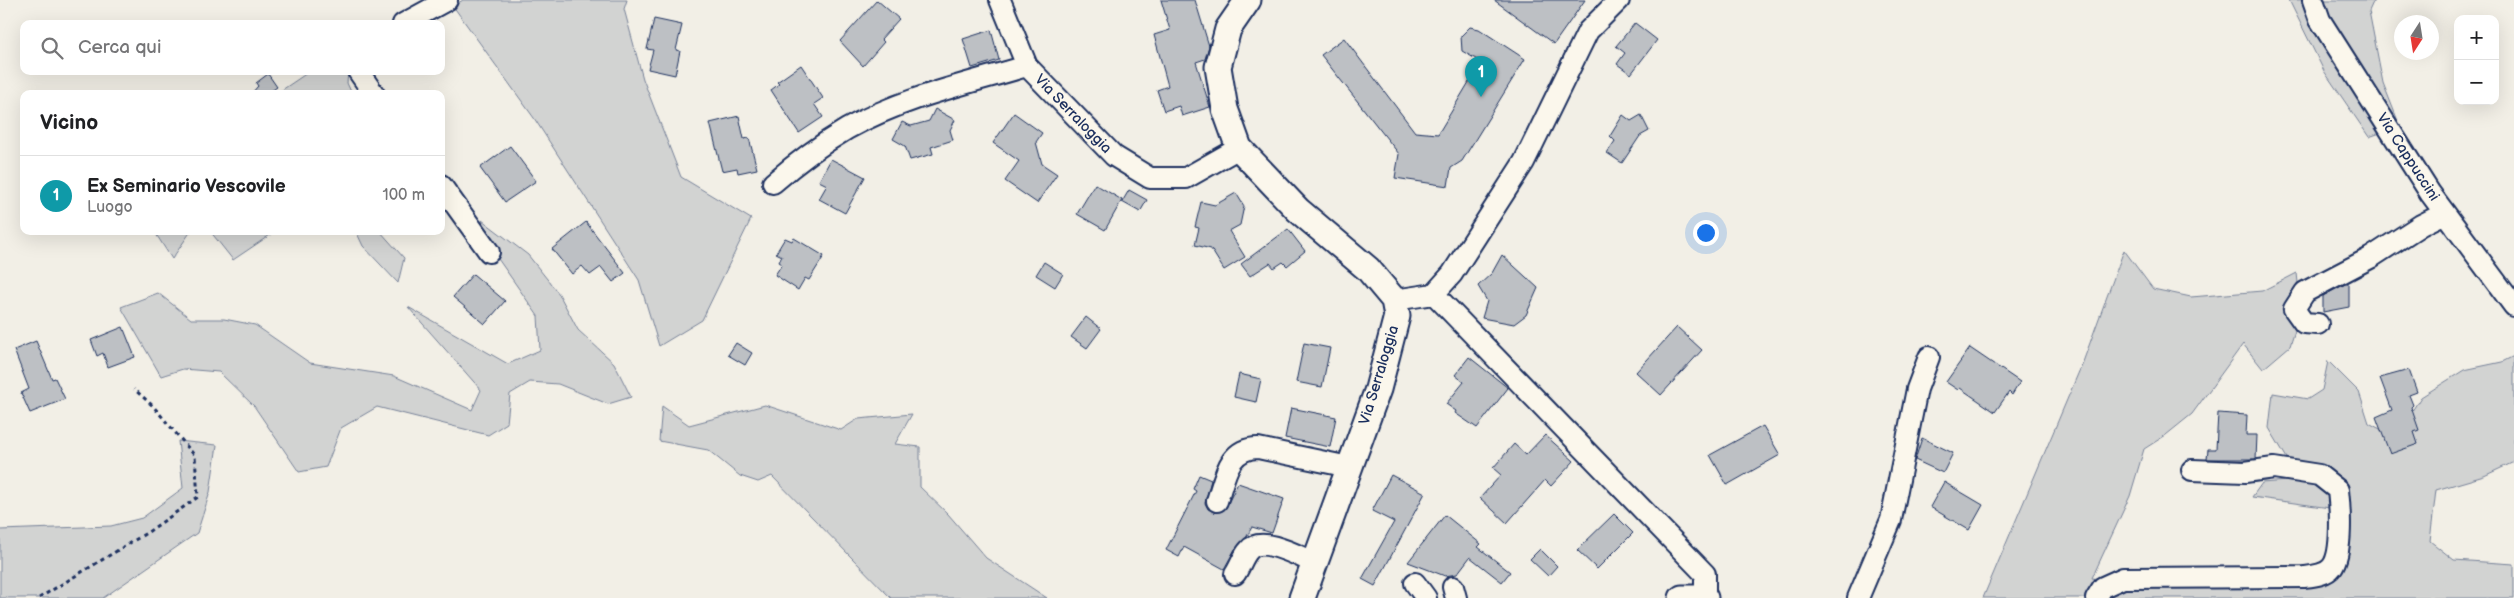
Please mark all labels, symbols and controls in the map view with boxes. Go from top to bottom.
north arrow [2394,15,2439,60]
map controls [2454,15,2499,105]
button: + [2454,15,2499,60]
search box [20,20,445,75]
icon: search [38,34,66,62]
text: Cerca qui [78,36,161,59]
pin: 1 [1465,56,1497,97]
button: − [2454,60,2499,105]
street label: Via Serraloggia [1030,70,1116,158]
street label: Via Cappuccini [2372,109,2444,205]
text: Vicino [40,110,98,135]
text: Ex Seminario Vescovile [87,175,286,198]
text: 1 [53,186,59,205]
text: 100 m [382,186,425,205]
text: Luogo [87,198,133,217]
your location [1693,220,1719,246]
street label: Via Serraloggia [1355,323,1403,427]

